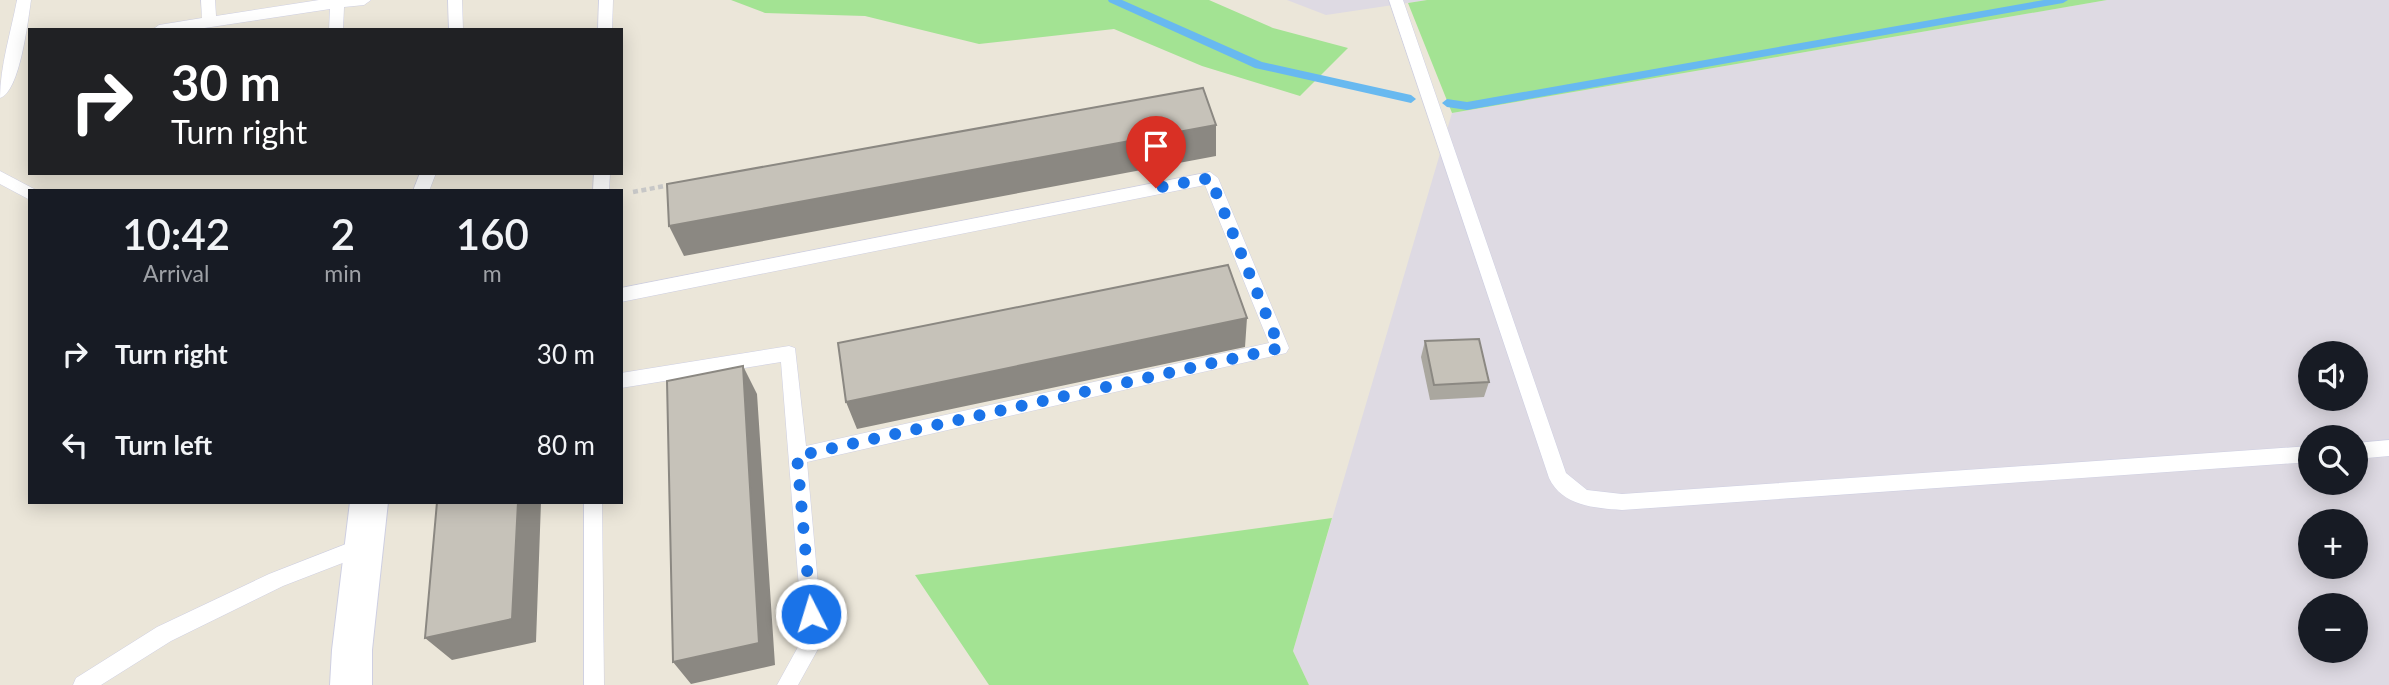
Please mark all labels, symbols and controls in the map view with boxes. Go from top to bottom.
text: 30 m [171,53,281,111]
icon: right [56,56,147,147]
text: Turn right [171,112,307,151]
pin [1126,116,1186,188]
icon: arrive [1137,127,1175,165]
text: 10:42 [122,209,230,259]
text: 2 [331,209,355,259]
text: 160 [456,209,529,259]
text: Arrival [143,259,209,287]
text: min [324,259,362,287]
text: m [483,259,502,287]
icon: right [56,335,94,373]
text: Turn right [115,338,228,370]
text: 30 m [537,338,595,370]
map controls [2298,341,2368,663]
button: sound [2298,341,2368,411]
button: search [2298,425,2368,495]
icon: left [56,426,94,464]
text: Turn left [115,429,212,461]
text: 80 m [537,429,595,461]
button: + [2298,509,2368,579]
position arrow [774,577,848,651]
button: − [2298,593,2368,663]

